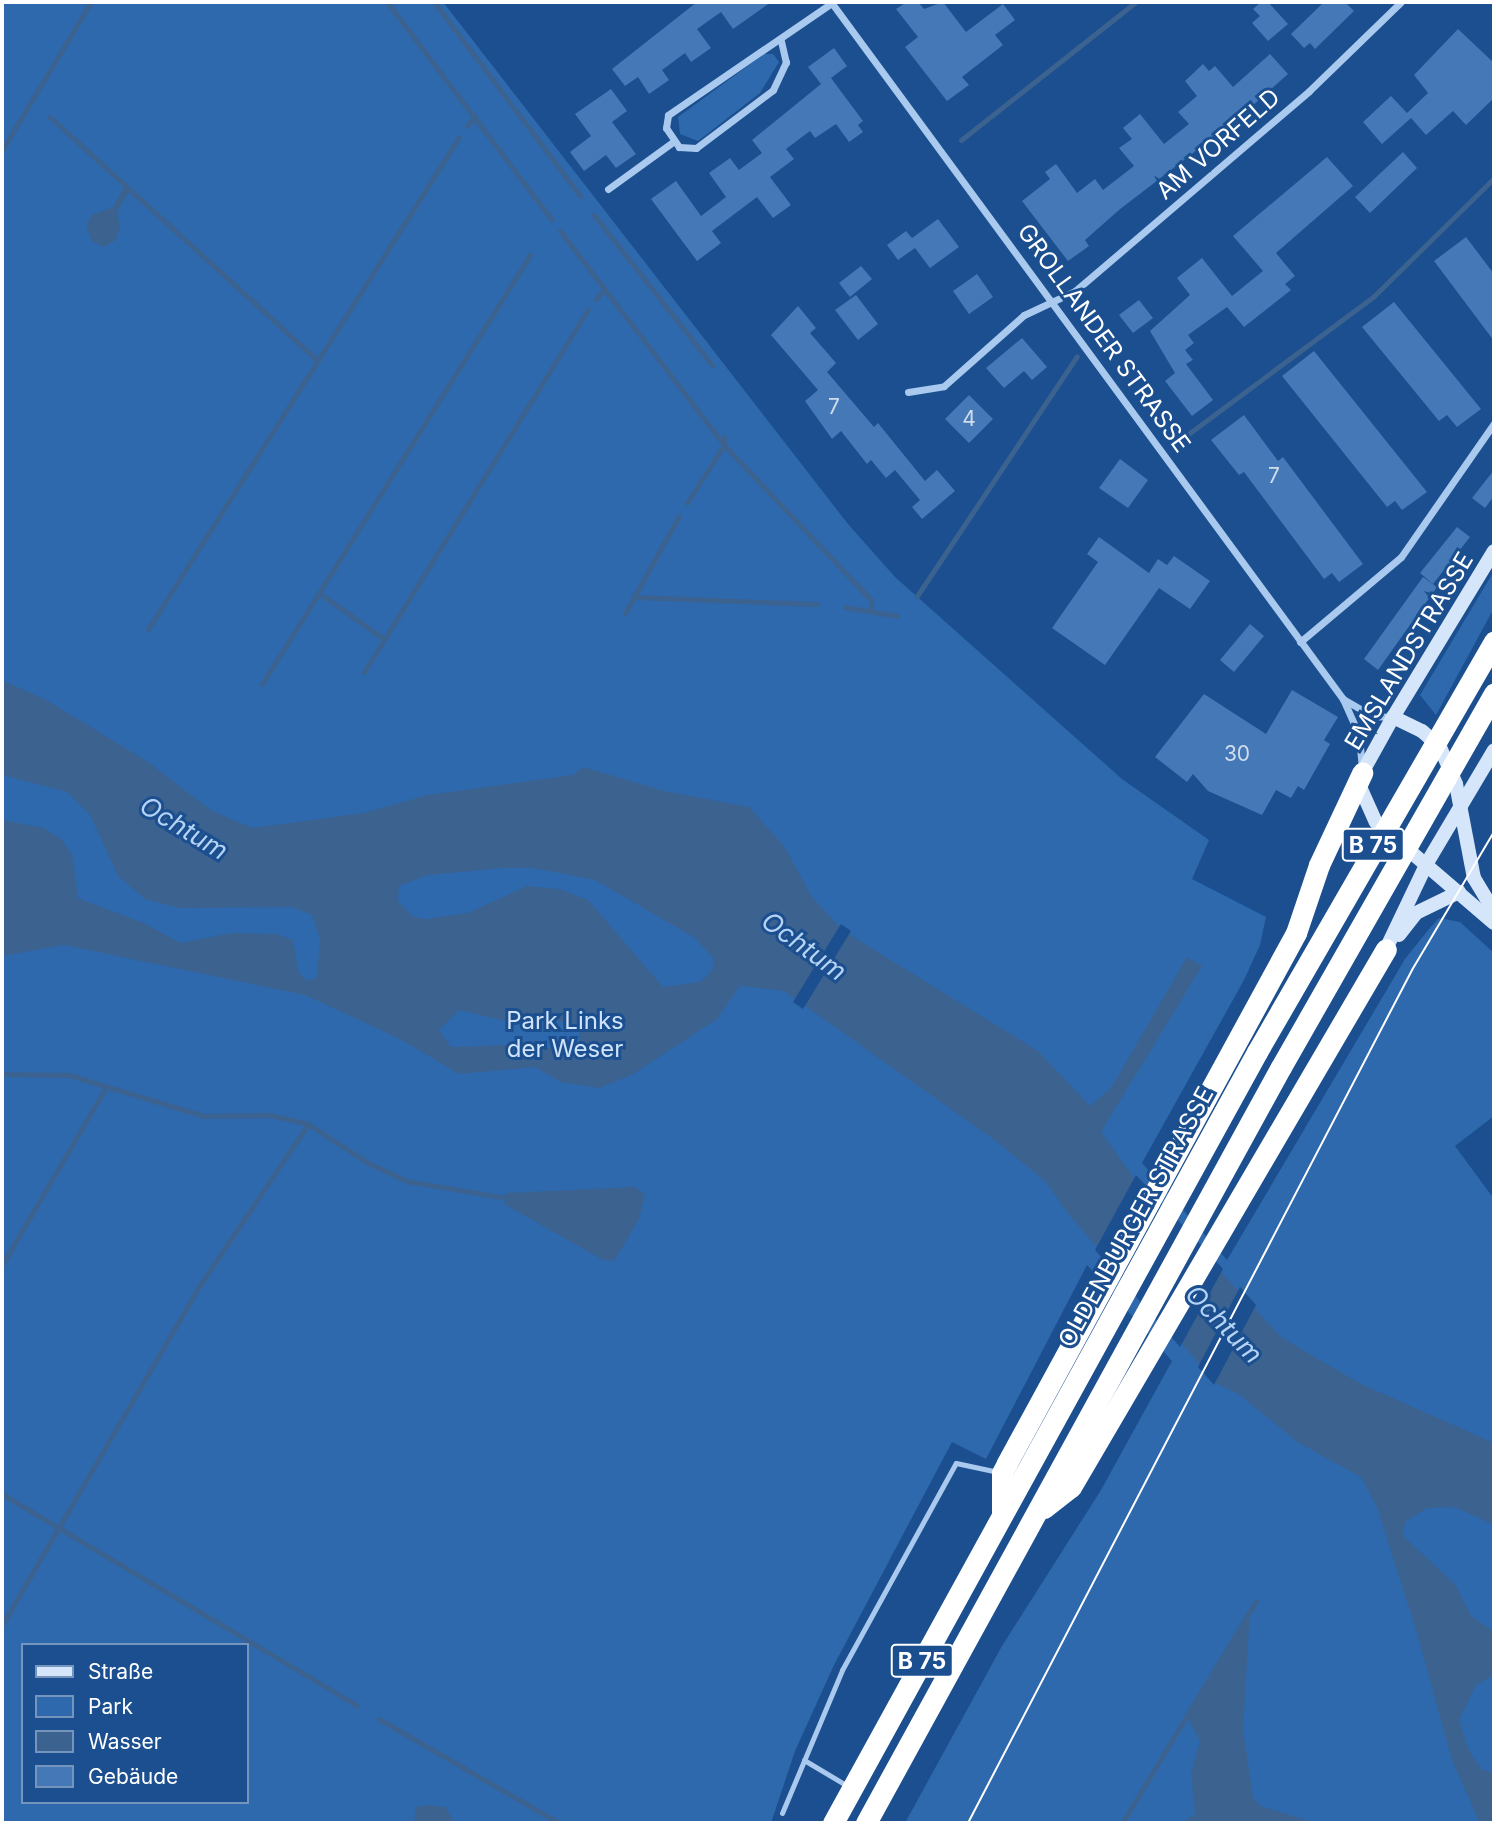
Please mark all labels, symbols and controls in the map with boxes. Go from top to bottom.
street label: AM VORFELD [1150,83,1286,205]
street label: GROLLANDER STRASSE [1011,218,1197,458]
house number: 7 [828,394,840,420]
house number: 4 [962,406,976,432]
house number: 7 [1268,463,1280,489]
street label: EMSLANDSTRASSE [1339,547,1479,755]
house number: 30 [1224,741,1250,767]
water label: Ochtum [134,790,234,866]
road number: B 75 [1342,825,1404,864]
water label: Ochtum [756,905,852,987]
park label: Park Links der Weser [506,1007,624,1063]
street label: OLDENBURGER STRASSE [1052,1082,1220,1352]
water label: Ochtum [1179,1278,1269,1370]
road number: B 75 [890,1642,954,1680]
legend [21,1643,248,1804]
text: Straße [88,1659,153,1684]
text: Park [88,1694,133,1719]
text: Wasser [88,1729,162,1754]
text: Gebäude [88,1764,178,1789]

